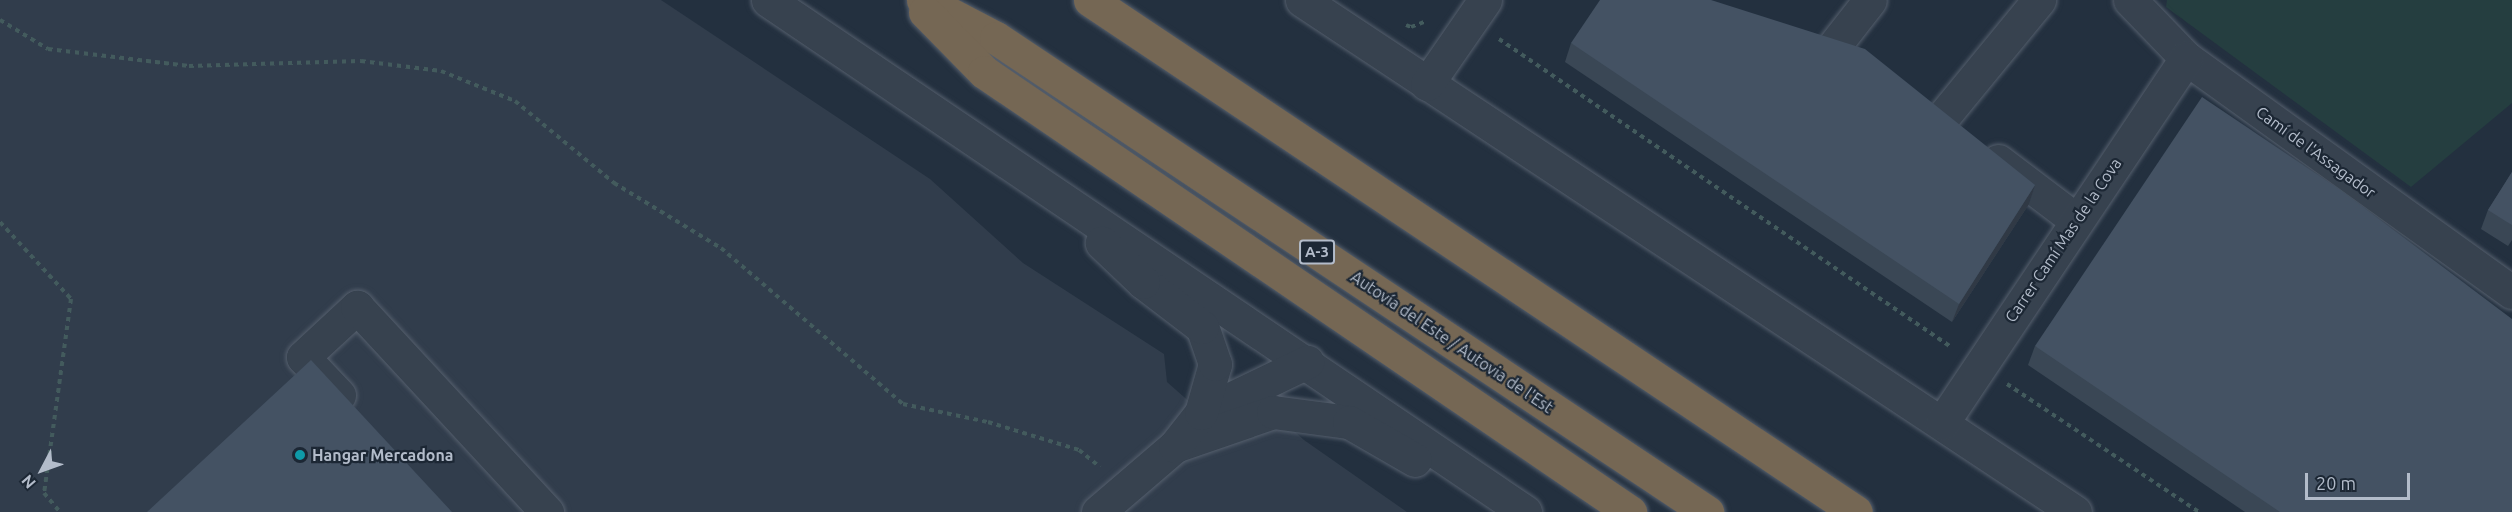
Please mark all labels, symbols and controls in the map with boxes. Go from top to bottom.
street label: Camí de l'Assagador [2252,102,2380,202]
street label: Carrer Camí Mas de la Cova [2001,154,2125,326]
road number: A-3 [1299,240,1335,264]
street label: Autovía del Este / Autovia de l'Est [1347,267,1557,417]
north arrow [12,440,72,500]
place label: Hangar Mercadona [312,445,454,465]
marker: Hangar Mercadona [293,448,307,462]
scale bar [2308,461,2413,499]
text: N [18,471,39,492]
text: 20 m [2316,473,2356,493]

